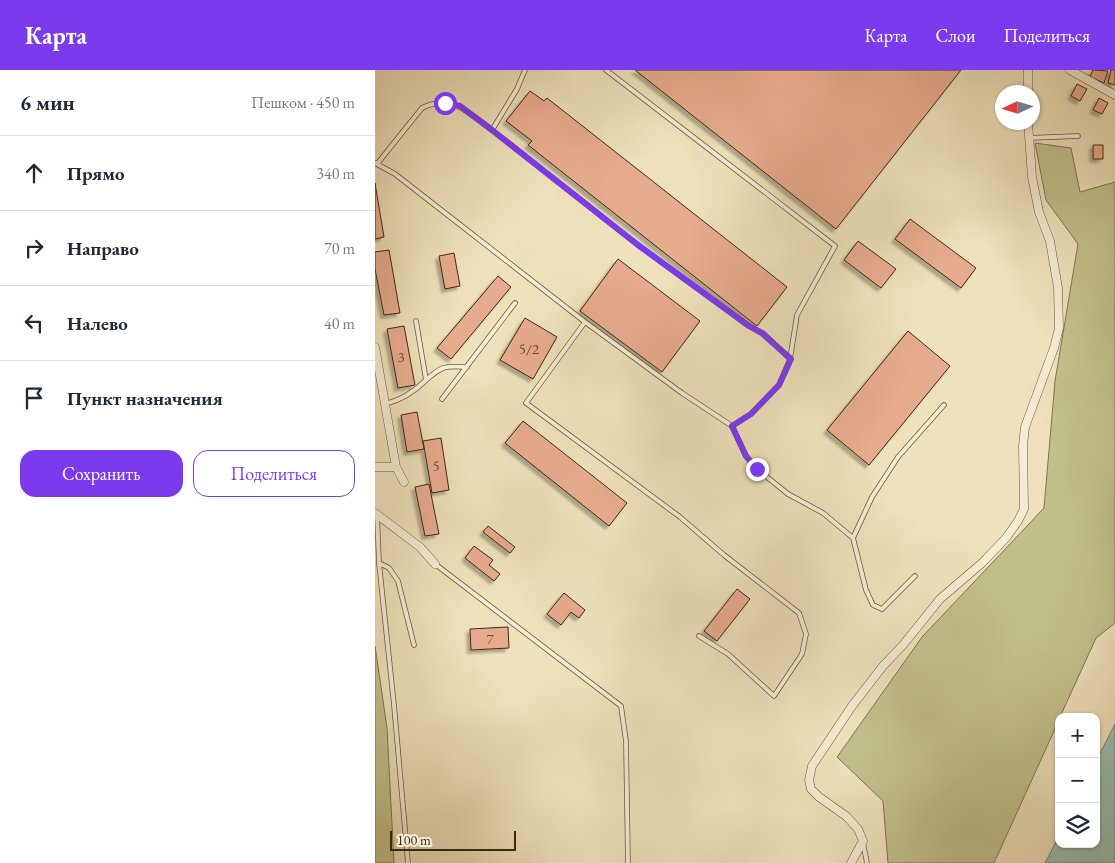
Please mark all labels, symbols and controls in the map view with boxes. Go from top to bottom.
text: Карта [25,20,87,51]
text: Карта [865,24,908,47]
text: Слои [936,24,975,47]
text: Поделиться [1003,24,1090,47]
north arrow [995,85,1040,130]
text: 6 мин [20,89,75,116]
text: Пешком · 450 m [251,92,355,113]
route start [434,92,457,115]
icon: ahead [20,159,48,187]
text: Прямо [67,161,125,186]
text: 340 m [316,163,355,184]
icon: right [20,234,48,262]
text: Направо [67,236,139,261]
text: 70 m [324,238,355,259]
icon: left [20,309,48,337]
text: Налево [67,311,128,336]
text: 40 m [324,313,355,334]
house number: 5/2 [519,339,540,358]
house number: 3 [397,347,405,366]
icon: arrive [20,384,48,412]
text: Пункт назначения [67,386,223,411]
button: Сохранить [20,450,183,497]
button: Поделиться [193,450,355,497]
house number: 5 [432,456,440,475]
route end [746,458,769,481]
house number: 7 [486,629,494,648]
map controls [1055,713,1100,848]
button: + [1055,713,1100,758]
button: − [1055,758,1100,803]
button: layers [1055,803,1100,848]
scale bar [390,828,516,851]
text: 100 m [397,831,431,849]

